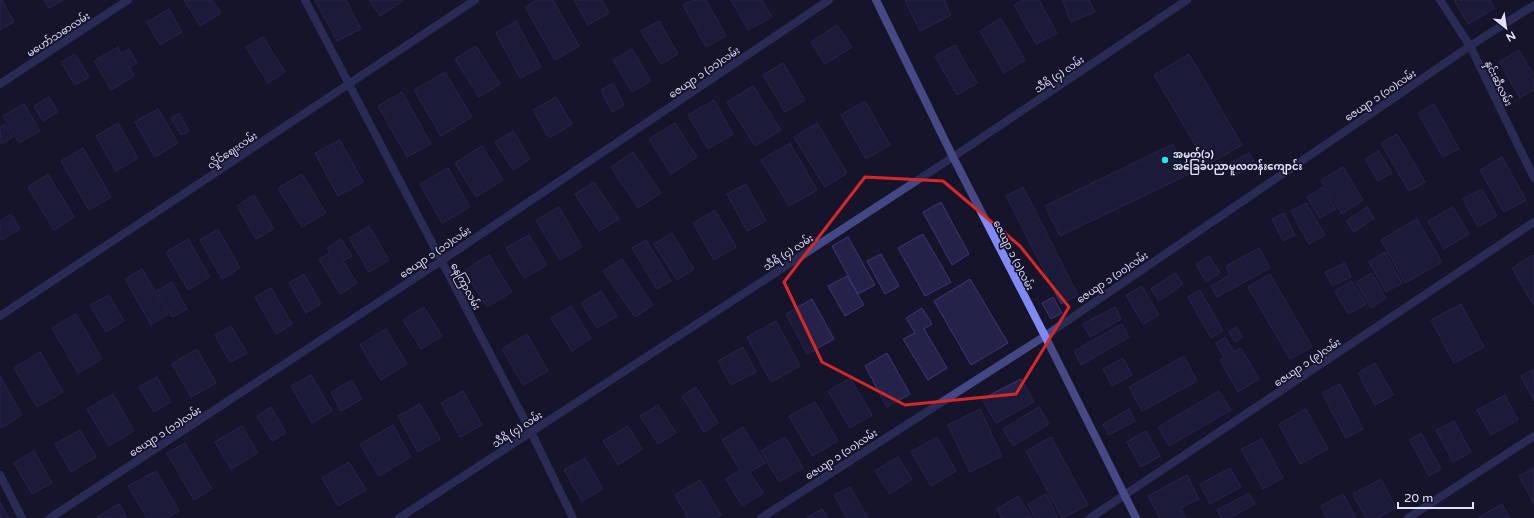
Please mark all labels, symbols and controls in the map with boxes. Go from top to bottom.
street label: မဟော်သဓာလမ်း [24,8,92,60]
north arrow [1486,8,1526,48]
text: N [1504,28,1518,44]
street label: ဇေယျာ ၁ (၁၁)လမ်း [666,43,743,103]
street label: သီရိ (၄) လမ်း [1031,52,1088,97]
street label: နှင်းဆီလမ်း [1480,58,1516,109]
street label: ဇေယျာ ၁ (၁၀)လမ်း [1342,66,1420,126]
street label: လှိုင်ဈေးလမ်း [204,128,261,174]
place label: အမှတ်(၁) အခြေခံပညာမူလတန်းကျောင်း [1173,147,1302,176]
marker: အမှတ်(၁) အခြေခံပညာမူလတန်းကျောင်း [1160,155,1170,165]
street label: ဇေယျာ ၁ (၁)လမ်း [989,218,1038,293]
street label: ဇေယျာ ၁ (၁၁)လမ်း [397,223,474,283]
street label: သီရိ (၄) လမ်း [760,231,817,275]
street label: ဇေယျာ ၁ (၁၀)လမ်း [1074,248,1152,308]
street label: နေကြာလမ်း [446,260,484,313]
street label: ဇေယျာ ၁ (၉)လမ်း [1271,334,1344,391]
street label: ဇေယျာ ၁ (၁၁)လမ်း [126,403,205,461]
street label: သီရိ (၄) လမ်း [489,408,546,452]
street label: ဇေယျာ ၁ (၁၀)လမ်း [802,425,881,484]
scale bar [1398,484,1473,510]
text: 20 m [1404,491,1433,505]

